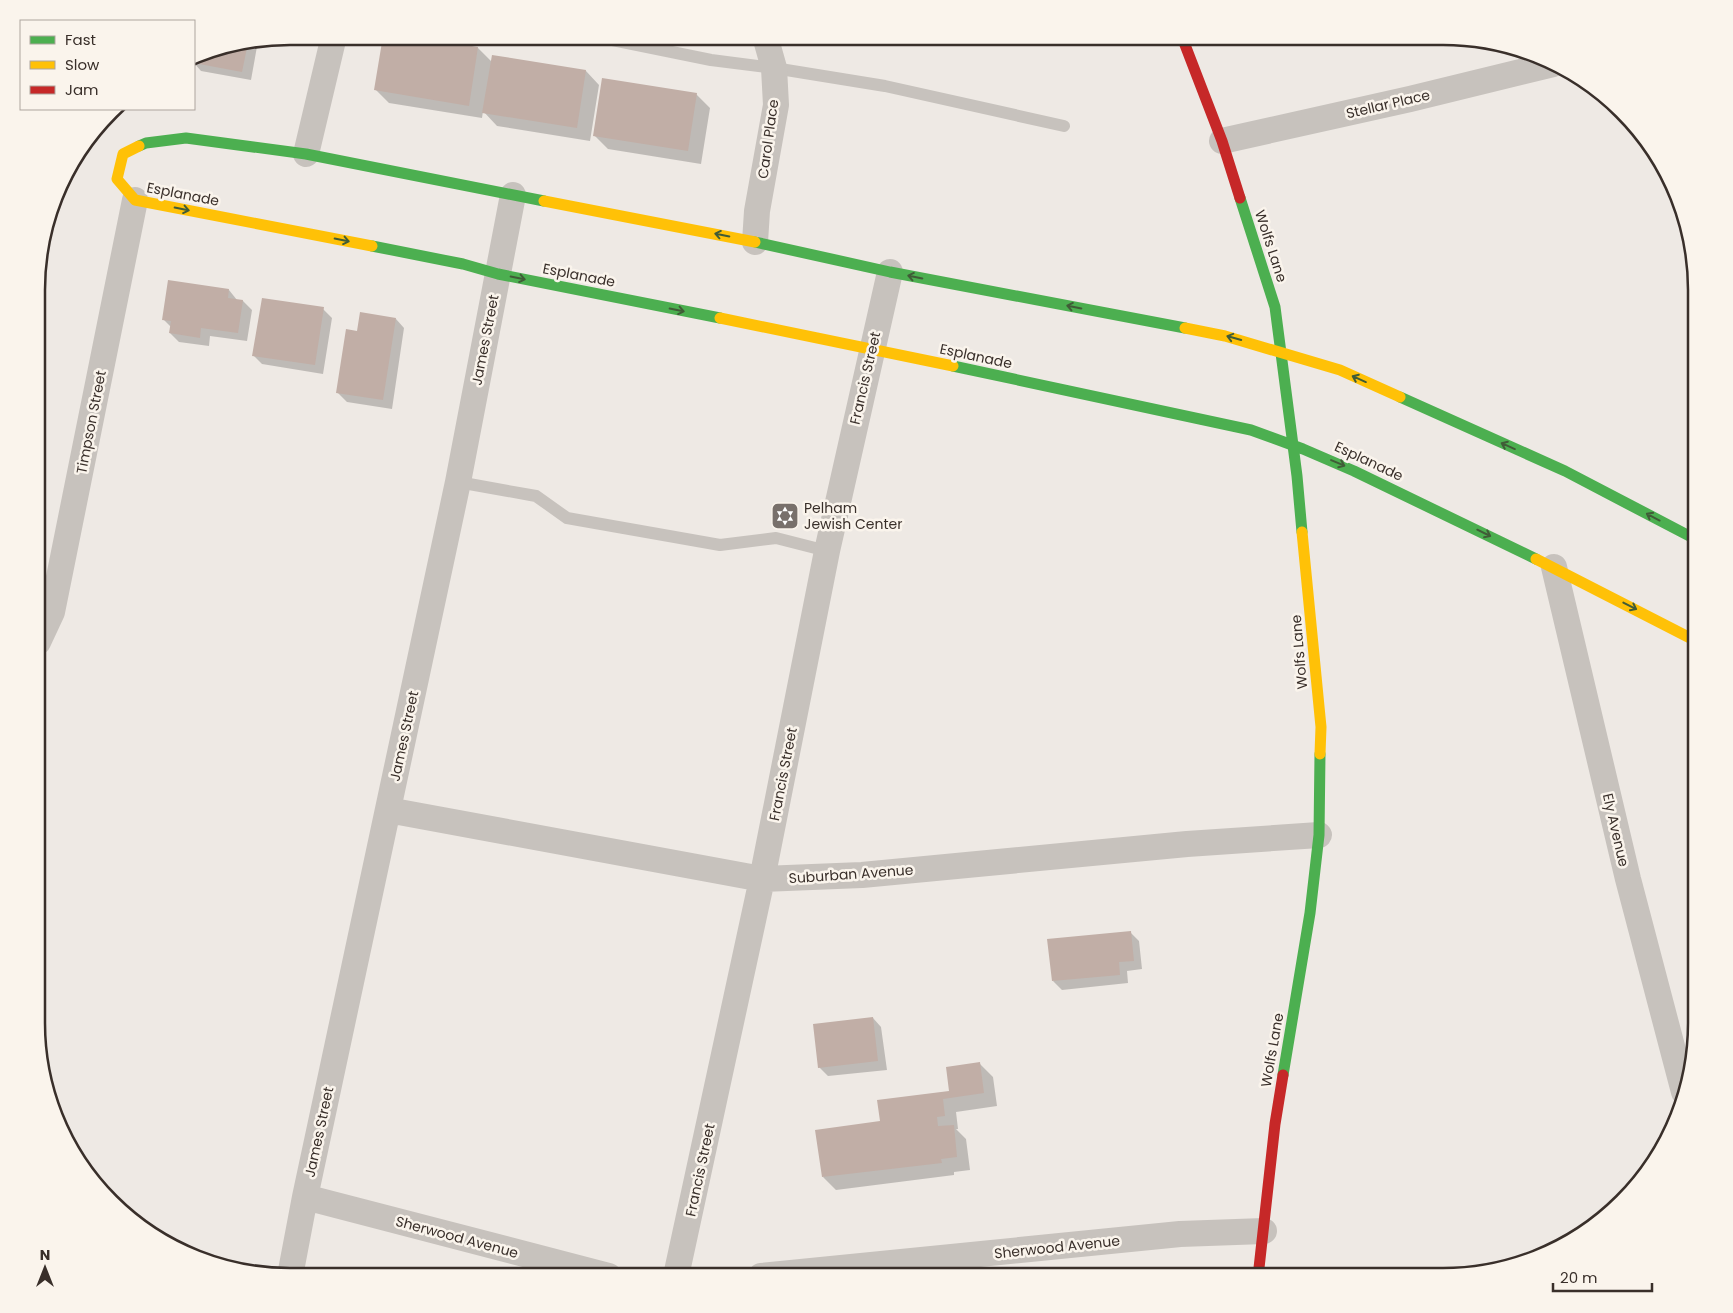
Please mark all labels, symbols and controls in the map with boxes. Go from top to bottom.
legend [20,20,195,110]
text: Fast [65,29,96,50]
text: Slow [65,54,100,75]
text: Jam [65,79,99,100]
street label: Stellar Place [1344,85,1432,123]
street label: Carol Place [753,98,784,180]
street label: Esplanade [145,177,221,211]
one-way arrow [174,205,190,214]
street label: Wolfs Lane [1250,207,1292,285]
one-way arrow [714,230,730,240]
one-way arrow [334,236,350,245]
street label: Esplanade [541,258,617,292]
one-way arrow [907,271,923,281]
one-way arrow [509,274,525,283]
street label: James Street [466,293,504,387]
one-way arrow [1067,302,1083,311]
one-way arrow [669,305,685,315]
street label: Francis Street [845,330,885,426]
one-way arrow [1226,333,1242,343]
street label: Esplanade [938,339,1014,373]
street label: Timpson Street [71,369,111,475]
one-way arrow [1352,374,1367,384]
street label: Esplanade [1331,436,1407,486]
one-way arrow [1501,440,1516,450]
one-way arrow [1330,458,1345,468]
place label: Pelham Jewish Center [804,498,902,534]
synagogue icon: Pelham Jewish Center [770,501,800,531]
one-way arrow [1646,512,1661,522]
one-way arrow [1477,528,1492,538]
one-way arrow [1622,601,1637,611]
street label: Wolfs Lane [1286,614,1312,690]
street label: James Street [385,689,423,783]
street label: Francis Street [764,726,802,822]
street label: Ely Avenue [1598,791,1634,869]
street label: Suburban Avenue [788,860,914,888]
street label: Wolfs Lane [1256,1011,1288,1089]
street label: James Street [300,1085,338,1179]
street label: Francis Street [680,1122,720,1218]
street label: Sherwood Avenue [393,1211,521,1263]
street label: Sherwood Avenue [993,1230,1121,1264]
north arrow [20,1243,70,1293]
text: N [40,1245,50,1265]
scale bar [1553,1260,1652,1292]
text: 20 m [1560,1267,1598,1288]

